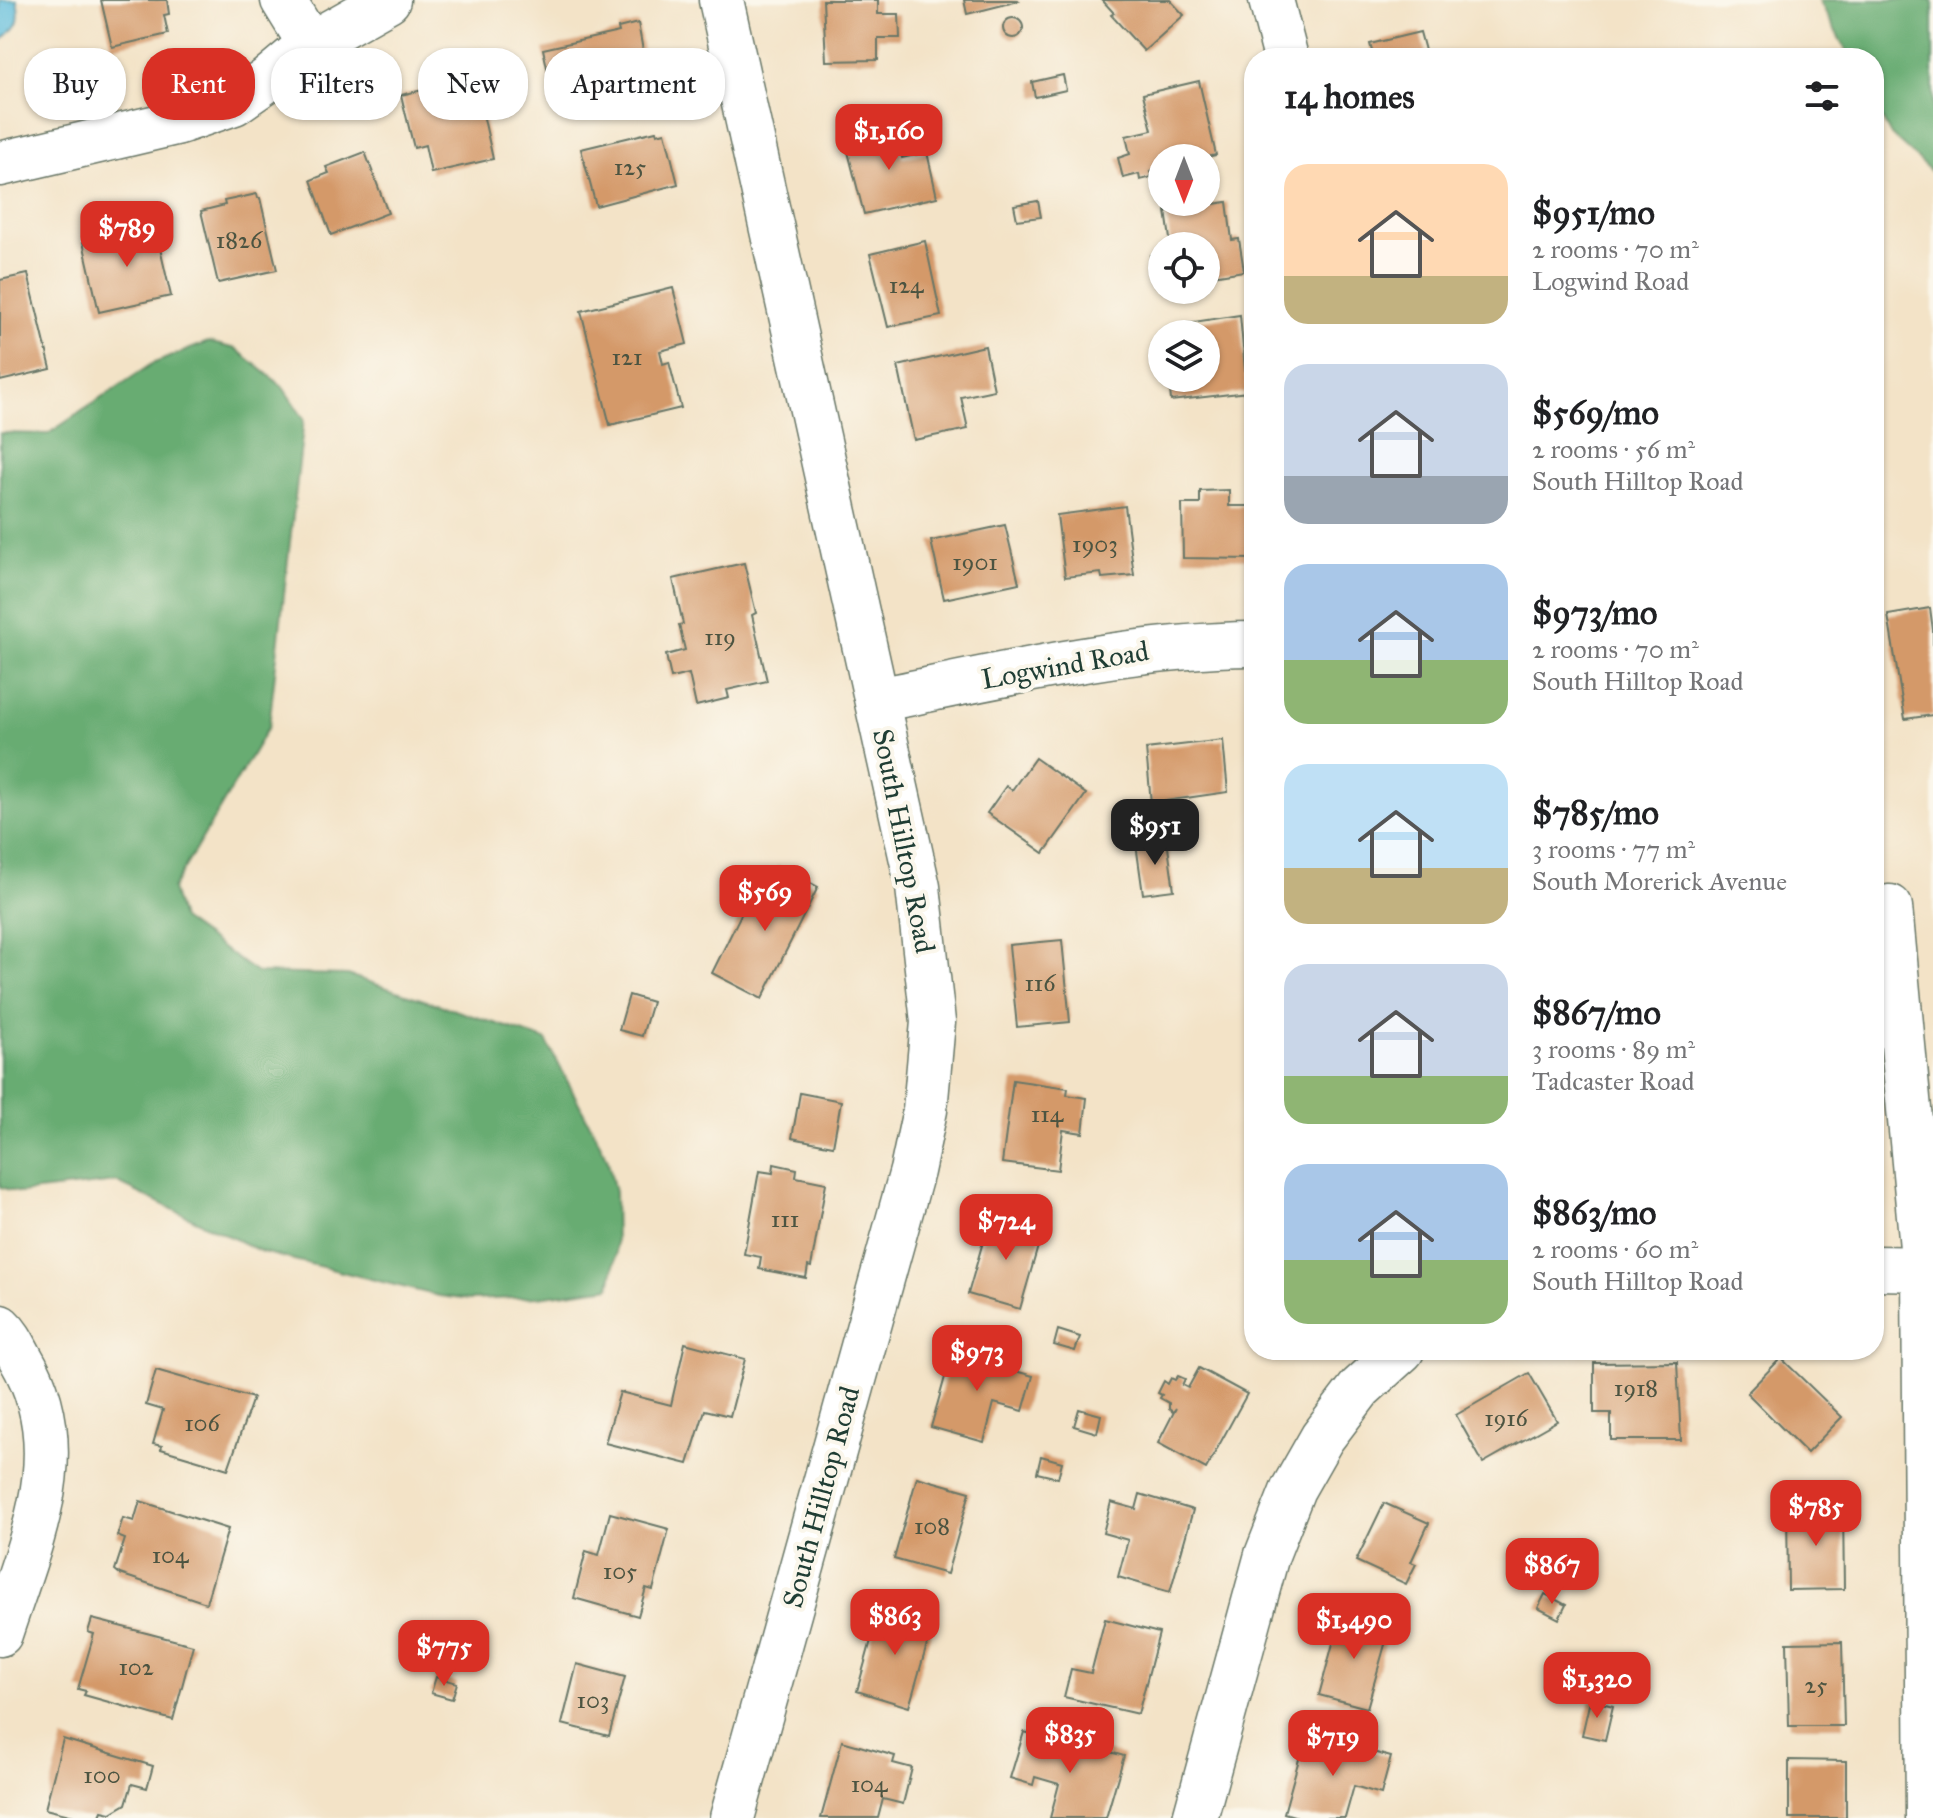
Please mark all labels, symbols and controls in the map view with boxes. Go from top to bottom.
chip: Buy [24,48,126,120]
chip: Rent [142,48,255,120]
chip: Filters [271,48,402,120]
chip: New [418,48,528,120]
chip: Apartment [544,48,725,120]
icon: filters [1800,74,1844,118]
text: 14 homes [1284,76,1415,117]
pin: $1,160 [824,104,954,172]
text: $1,160 [853,114,925,146]
north arrow [1148,144,1220,216]
map controls [1148,144,1220,392]
house number: 125 [614,152,646,182]
text: $951/mo [1532,192,1655,233]
icon: home [1348,196,1444,292]
pin: $789 [80,201,174,269]
text: $789 [98,211,156,243]
house number: 1826 [216,225,263,255]
button: locate [1148,232,1220,304]
text: 2 rooms · 70 m² [1532,233,1699,265]
text: Logwind Road [1532,265,1689,297]
house number: 124 [889,270,924,300]
button: layers [1148,320,1220,392]
house number: 121 [612,342,642,372]
text: $569/mo [1532,392,1659,433]
icon: home [1348,396,1444,492]
text: 2 rooms · 56 m² [1532,433,1695,465]
text: South Hilltop Road [1532,465,1744,497]
house number: 1903 [1072,529,1118,559]
house number: 1901 [952,547,998,577]
text: $973/mo [1532,592,1657,633]
icon: home [1348,596,1444,692]
house number: 119 [704,622,736,652]
street label: Logwind Road [979,633,1151,697]
text: 2 rooms · 70 m² [1532,633,1699,665]
text: South Hilltop Road [1532,665,1744,697]
street label: South Hilltop Road [865,726,943,956]
text: $785/mo [1532,792,1659,833]
icon: home [1348,796,1444,892]
pin: $951 [1108,799,1202,867]
text: $951 [1129,809,1181,841]
text: 3 rooms · 77 m² [1532,833,1695,865]
pin: $569 [718,865,812,933]
text: South Morerick Avenue [1532,865,1787,897]
text: $569 [738,875,792,907]
house number: 116 [1024,968,1056,998]
text: $867/mo [1532,992,1661,1033]
icon: home [1348,996,1444,1092]
text: 3 rooms · 89 m² [1532,1033,1695,1065]
text: Tadcaster Road [1532,1065,1695,1097]
house number: 114 [1031,1099,1064,1129]
text: $863/mo [1532,1192,1657,1233]
pin: $724 [959,1194,1053,1262]
icon: home [1348,1196,1444,1292]
house number: 111 [771,1204,799,1234]
text: $724 [978,1204,1034,1236]
text: 2 rooms · 60 m² [1532,1233,1698,1265]
text: South Hilltop Road [1532,1265,1744,1297]
pin: $973 [930,1325,1024,1393]
text: $973 [950,1335,1004,1367]
house number: 1918 [1614,1373,1658,1403]
street label: South Hilltop Road [775,1382,867,1612]
house number: 1916 [1484,1403,1529,1433]
house number: 106 [184,1408,221,1438]
pin: $785 [1769,1480,1863,1548]
text: $785 [1788,1490,1844,1522]
house number: 108 [914,1511,950,1541]
pin: $867 [1505,1538,1599,1606]
house number: 104 [152,1540,189,1570]
text: $867 [1524,1548,1580,1580]
house number: 105 [603,1556,637,1586]
pin: $863 [848,1589,942,1657]
pin: $1,490 [1289,1593,1419,1661]
text: $863 [868,1599,922,1631]
text: $1,490 [1316,1603,1392,1635]
pin: $775 [397,1620,491,1688]
text: $775 [416,1630,472,1662]
house number: 102 [118,1652,154,1682]
pin: $1,320 [1532,1652,1662,1720]
text: $1,320 [1562,1662,1632,1694]
house number: 25 [1805,1670,1827,1700]
house number: 103 [577,1685,609,1715]
pin: $835 [1023,1707,1117,1775]
pin: $719 [1286,1710,1380,1778]
text: $835 [1044,1717,1096,1749]
text: $719 [1306,1720,1360,1752]
house number: 100 [83,1760,121,1790]
house number: 104 [851,1769,888,1799]

